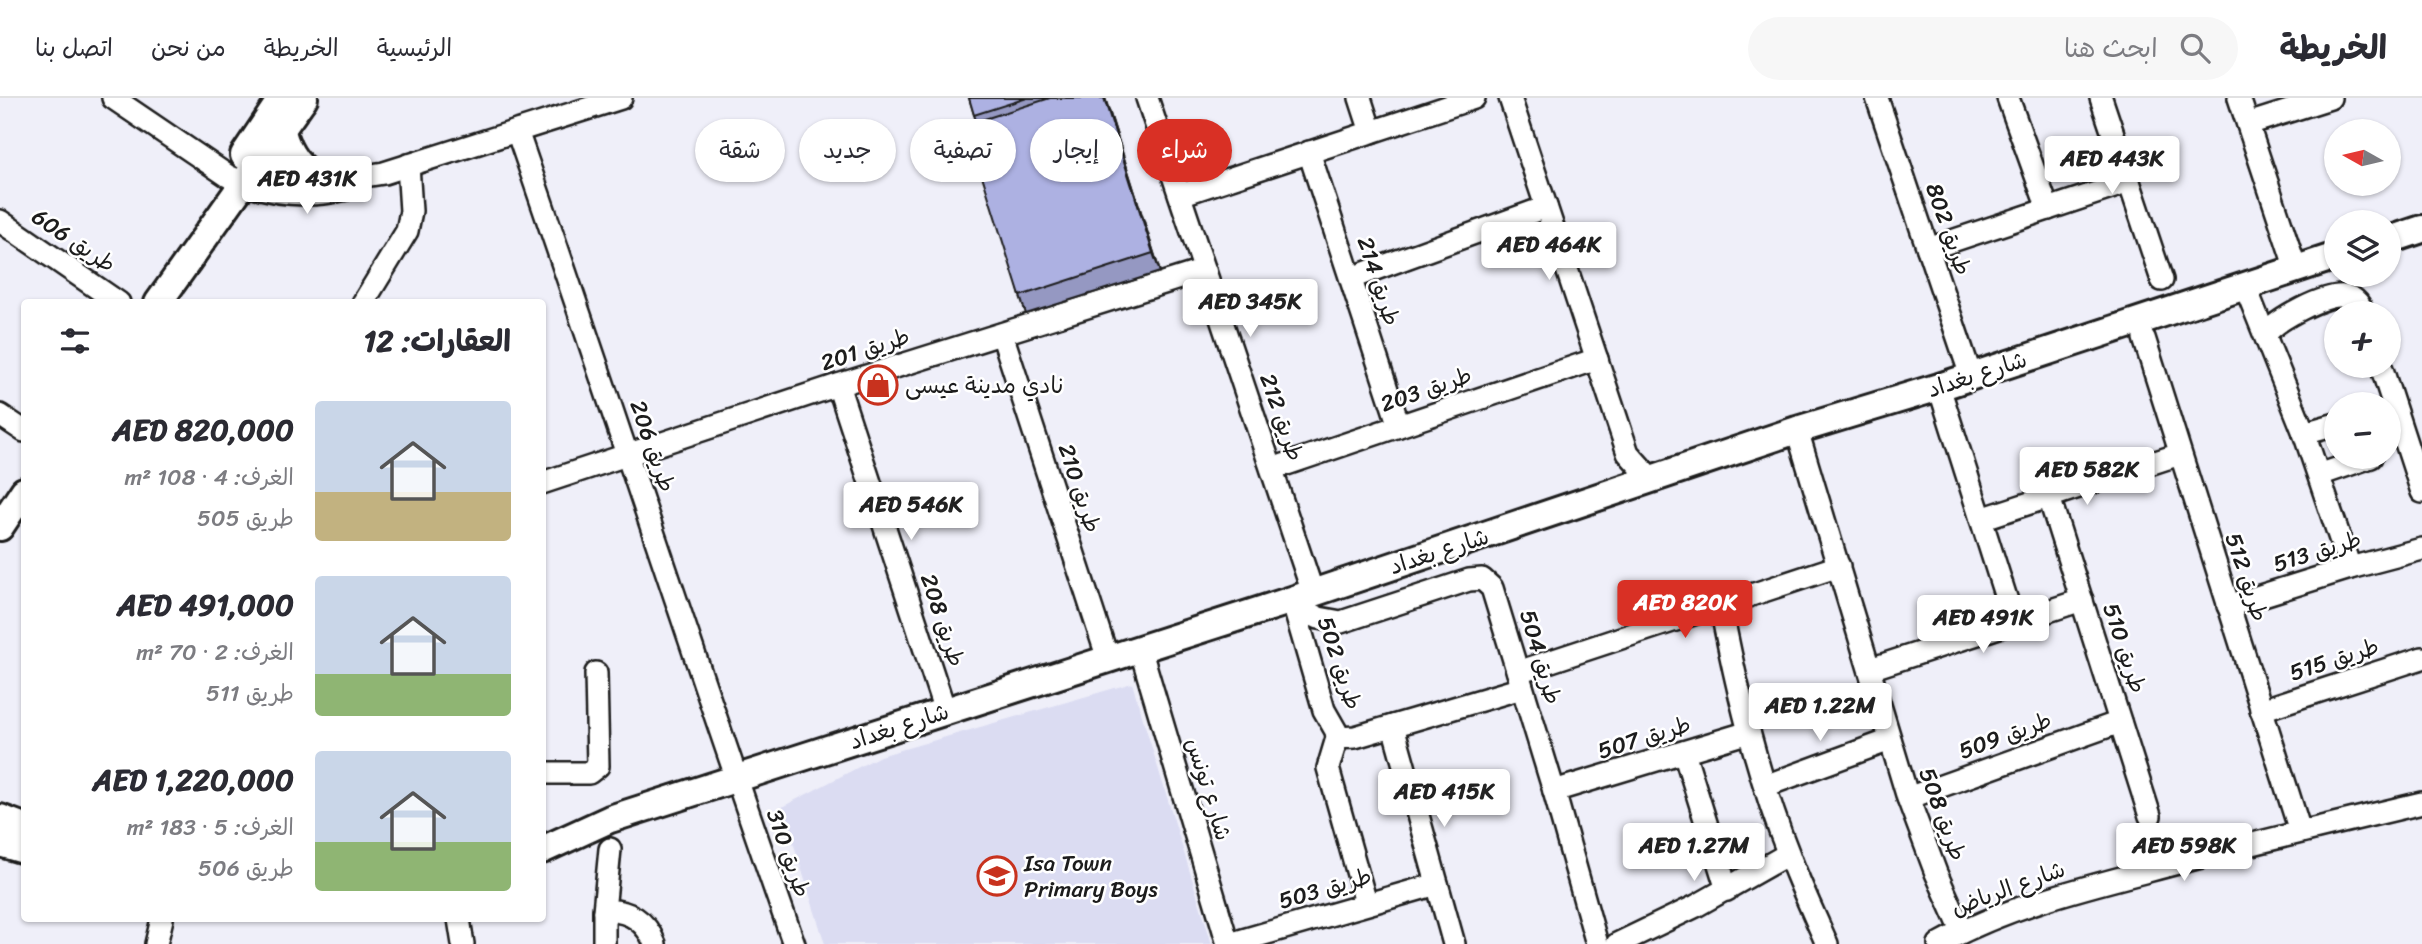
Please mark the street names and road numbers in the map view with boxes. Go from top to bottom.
street label: طريق 802 [1914,177,1984,281]
street label: طريق 606 [23,197,125,284]
street label: طريق 214 [1345,231,1412,331]
street label: طريق 201 [815,316,915,383]
street label: شارع بغداد [1922,339,2033,410]
street label: طريق 203 [1375,355,1478,424]
street label: طريق 212 [1247,368,1316,467]
street label: طريق 206 [618,395,687,498]
street label: طريق 210 [1046,438,1113,538]
street label: شارع بغداد [1384,516,1495,587]
street label: طريق 513 [2268,519,2367,584]
street label: طريق 512 [2213,527,2280,627]
street label: طريق 208 [908,568,977,672]
street label: طريق 510 [2091,598,2158,699]
street label: طريق 504 [1507,605,1574,710]
street label: طريق 502 [1305,611,1374,715]
street label: طريق 515 [2284,626,2384,693]
street label: شارع بغداد [844,691,955,762]
street label: طريق 509 [1953,700,2058,771]
street label: طريق 507 [1592,704,1696,771]
street label: شارع تونس [1173,732,1244,846]
street label: طريق 508 [1907,762,1978,867]
street label: طريق 310 [754,803,823,903]
street label: شارع الرياض [1945,849,2071,928]
street label: طريق 503 [1274,856,1377,921]

